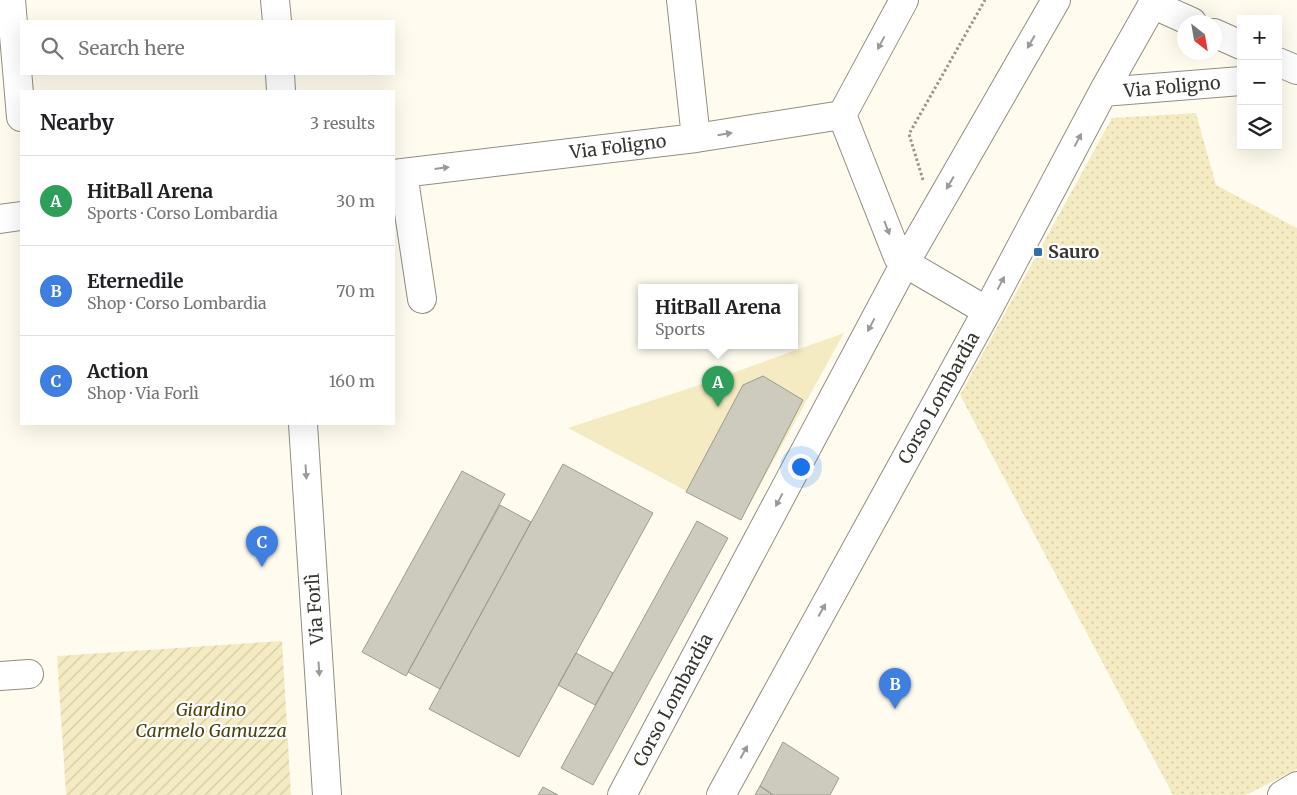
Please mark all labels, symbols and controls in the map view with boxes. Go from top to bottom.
north arrow [1177,15,1222,60]
map controls [1237,15,1282,150]
button: + [1237,15,1282,60]
search box [20,20,395,75]
icon: search [38,34,66,62]
text: Search here [78,36,185,60]
one-way arrow [877,36,885,50]
one-way arrow [1027,36,1036,49]
button: − [1237,60,1282,105]
street label: Via Foligno [1122,71,1221,102]
button: layers [1237,105,1282,150]
text: Nearby [40,109,114,136]
text: 3 results [310,113,375,133]
street label: Via Foligno [567,129,668,164]
one-way arrow [717,129,733,137]
one-way arrow [1074,132,1082,147]
one-way arrow [434,164,450,172]
one-way arrow [946,177,955,190]
text: HitBall Arena [87,179,213,203]
text: A [50,191,62,211]
text: 30 m [336,191,375,211]
text: Sports · Corso Lombardia [87,203,278,223]
one-way arrow [883,221,891,235]
place label: Sauro [1048,240,1099,263]
marker: Sauro [1032,246,1044,258]
text: Eternedile [87,269,184,293]
one-way arrow [997,276,1006,290]
text: B [50,281,62,301]
text: 70 m [336,281,375,301]
popup [638,284,798,349]
text: Shop · Corso Lombardia [87,293,267,313]
text: HitBall Arena [655,295,781,319]
one-way arrow [867,318,875,332]
text: Sports [655,319,705,339]
street label: Corso Lombardia [893,327,985,468]
text: Action [87,359,148,383]
pin: A [702,366,734,407]
text: C [51,371,61,391]
text: 160 m [329,371,375,391]
text: Shop · Via Forlì [87,383,199,403]
your location [788,454,814,480]
one-way arrow [302,465,310,481]
one-way arrow [775,492,783,507]
pin: C [246,526,278,567]
street label: Via Forlì [301,572,329,646]
one-way arrow [818,603,827,617]
street label: Corso Lombardia [628,629,717,770]
one-way arrow [315,662,323,678]
pin: B [879,668,911,709]
park label: Giardino Carmelo Gamuzza [135,698,287,742]
one-way arrow [740,745,748,760]

